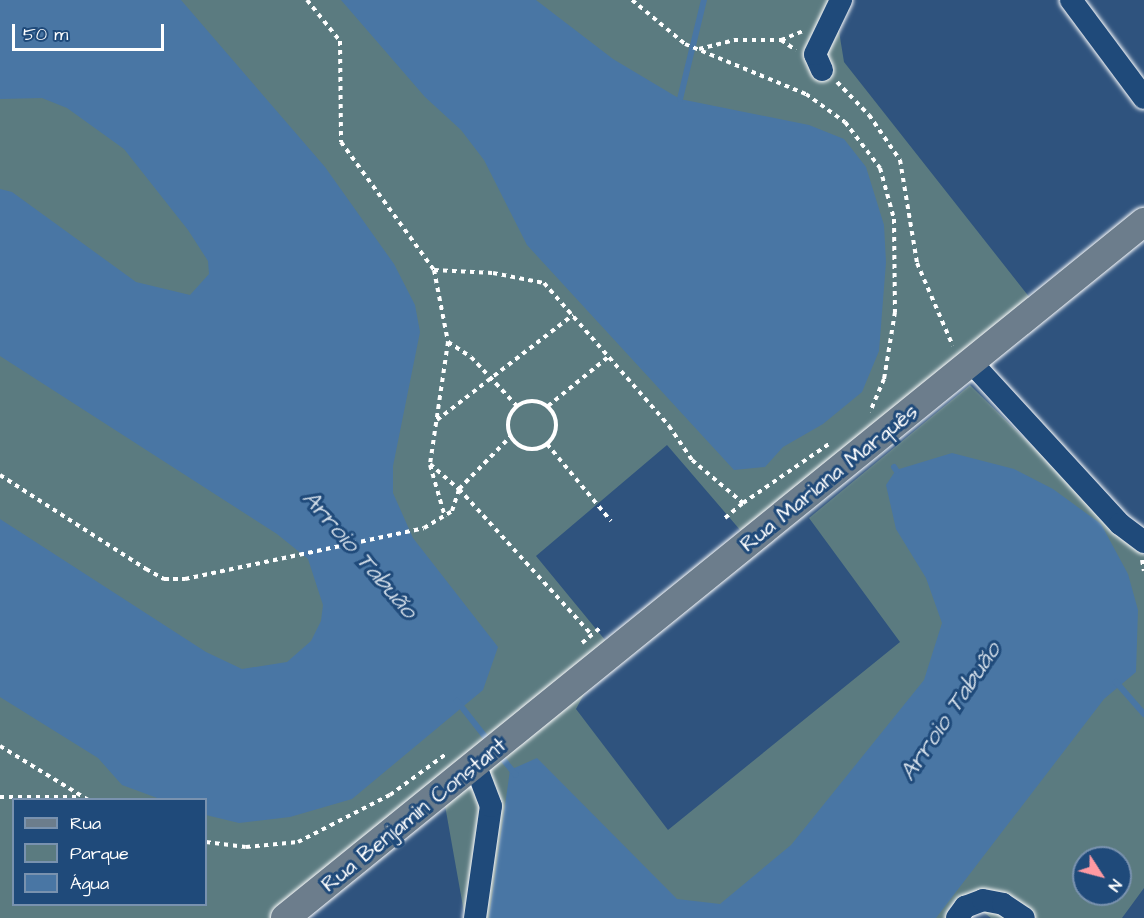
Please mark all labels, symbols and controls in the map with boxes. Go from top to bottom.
scale bar [15,12,166,50]
text: 50 m [23,22,68,47]
street label: Rua Mariana Marquês [735,398,923,558]
water label: Arroio Tabuão [295,485,423,625]
water label: Arroio Tabuão [894,637,1008,787]
street label: Rua Benjamin Constant [316,732,512,898]
legend [12,798,207,906]
text: Rua [70,811,101,836]
text: Parque [70,841,129,866]
north arrow [1072,846,1132,906]
text: Água [70,871,109,896]
text: N [1103,875,1127,896]

